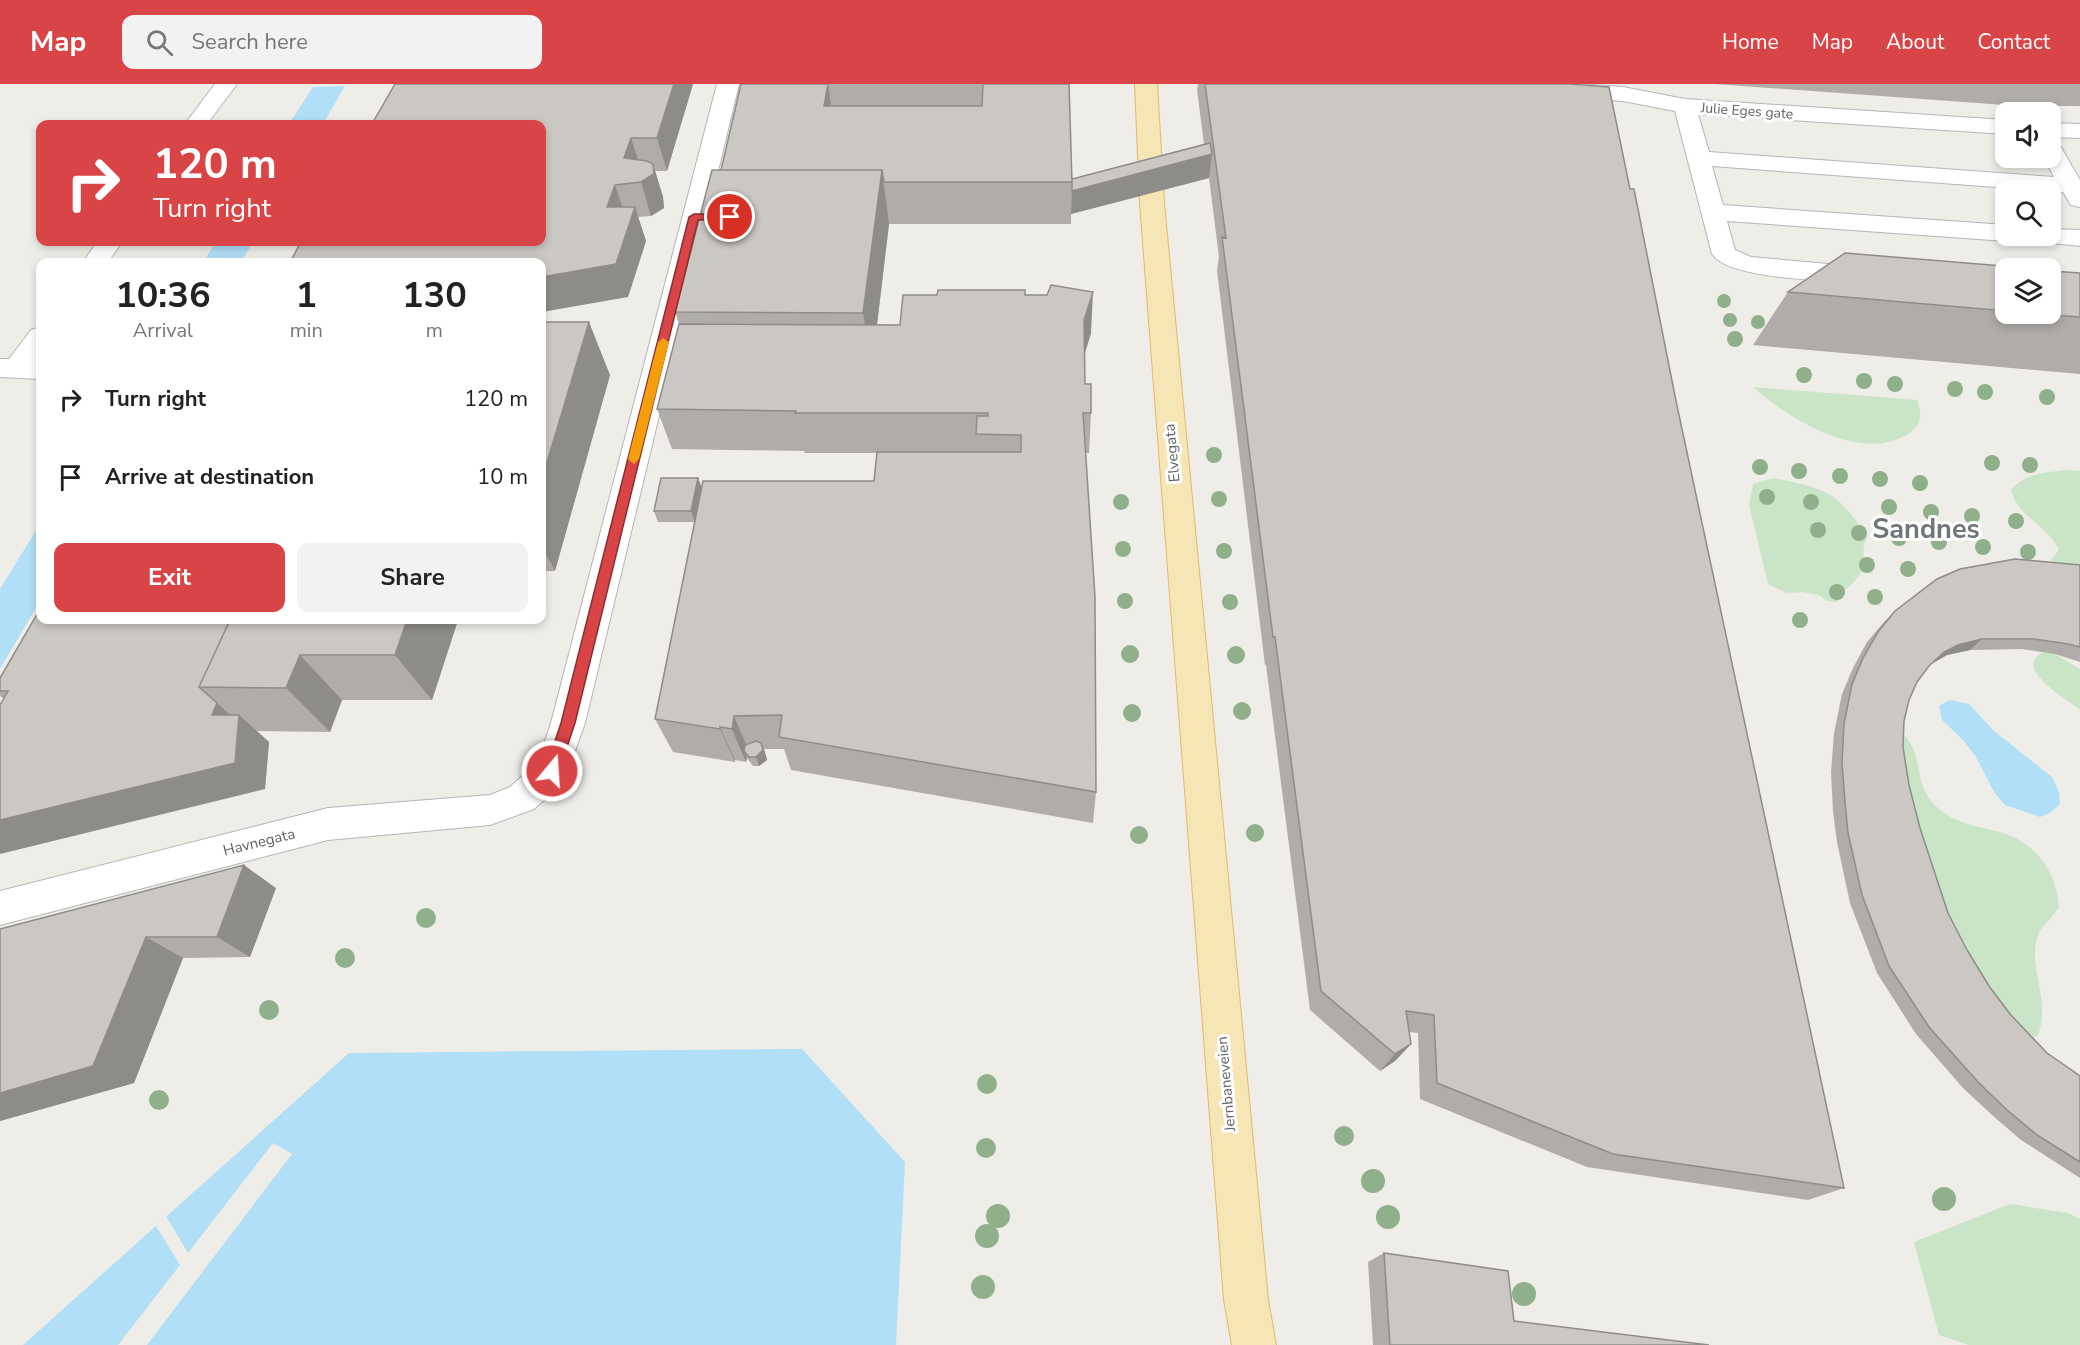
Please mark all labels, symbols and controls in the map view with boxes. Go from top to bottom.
search box [122,15,542,69]
text: Map [30,23,86,61]
icon: search [143,26,176,59]
text: Search here [191,27,308,57]
text: Home [1722,28,1779,56]
text: Map [1812,28,1853,56]
text: About [1886,28,1944,56]
text: Contact [1977,28,2050,56]
street label: Julie Eges gate [1699,98,1794,124]
map controls [1995,102,2061,324]
button: sound [1995,102,2061,168]
text: 120 m [153,136,277,193]
icon: right [54,144,132,222]
button: search [1995,180,2061,246]
text: Turn right [153,190,271,227]
pin [704,191,755,242]
icon: arrive [713,200,746,233]
button: layers [1995,258,2061,324]
text: 10:36 [115,271,211,320]
text: 1 [295,271,317,320]
text: 130 [402,271,467,320]
text: Arrival [133,317,193,344]
text: min [290,317,323,344]
text: m [426,317,443,344]
icon: right [54,383,87,416]
text: Turn right [105,384,206,414]
text: 120 m [464,384,528,414]
street label: Elvegata [1159,423,1185,483]
icon: arrive [54,461,87,494]
text: Arrive at destination [105,462,314,492]
text: 10 m [477,462,528,492]
district label: Sandnes [1872,511,1980,548]
button: Exit [54,543,285,612]
button: Share [297,543,528,612]
position arrow [520,739,584,803]
street label: Havnegata [221,823,297,861]
street label: Jernbaneveien [1212,1036,1240,1133]

